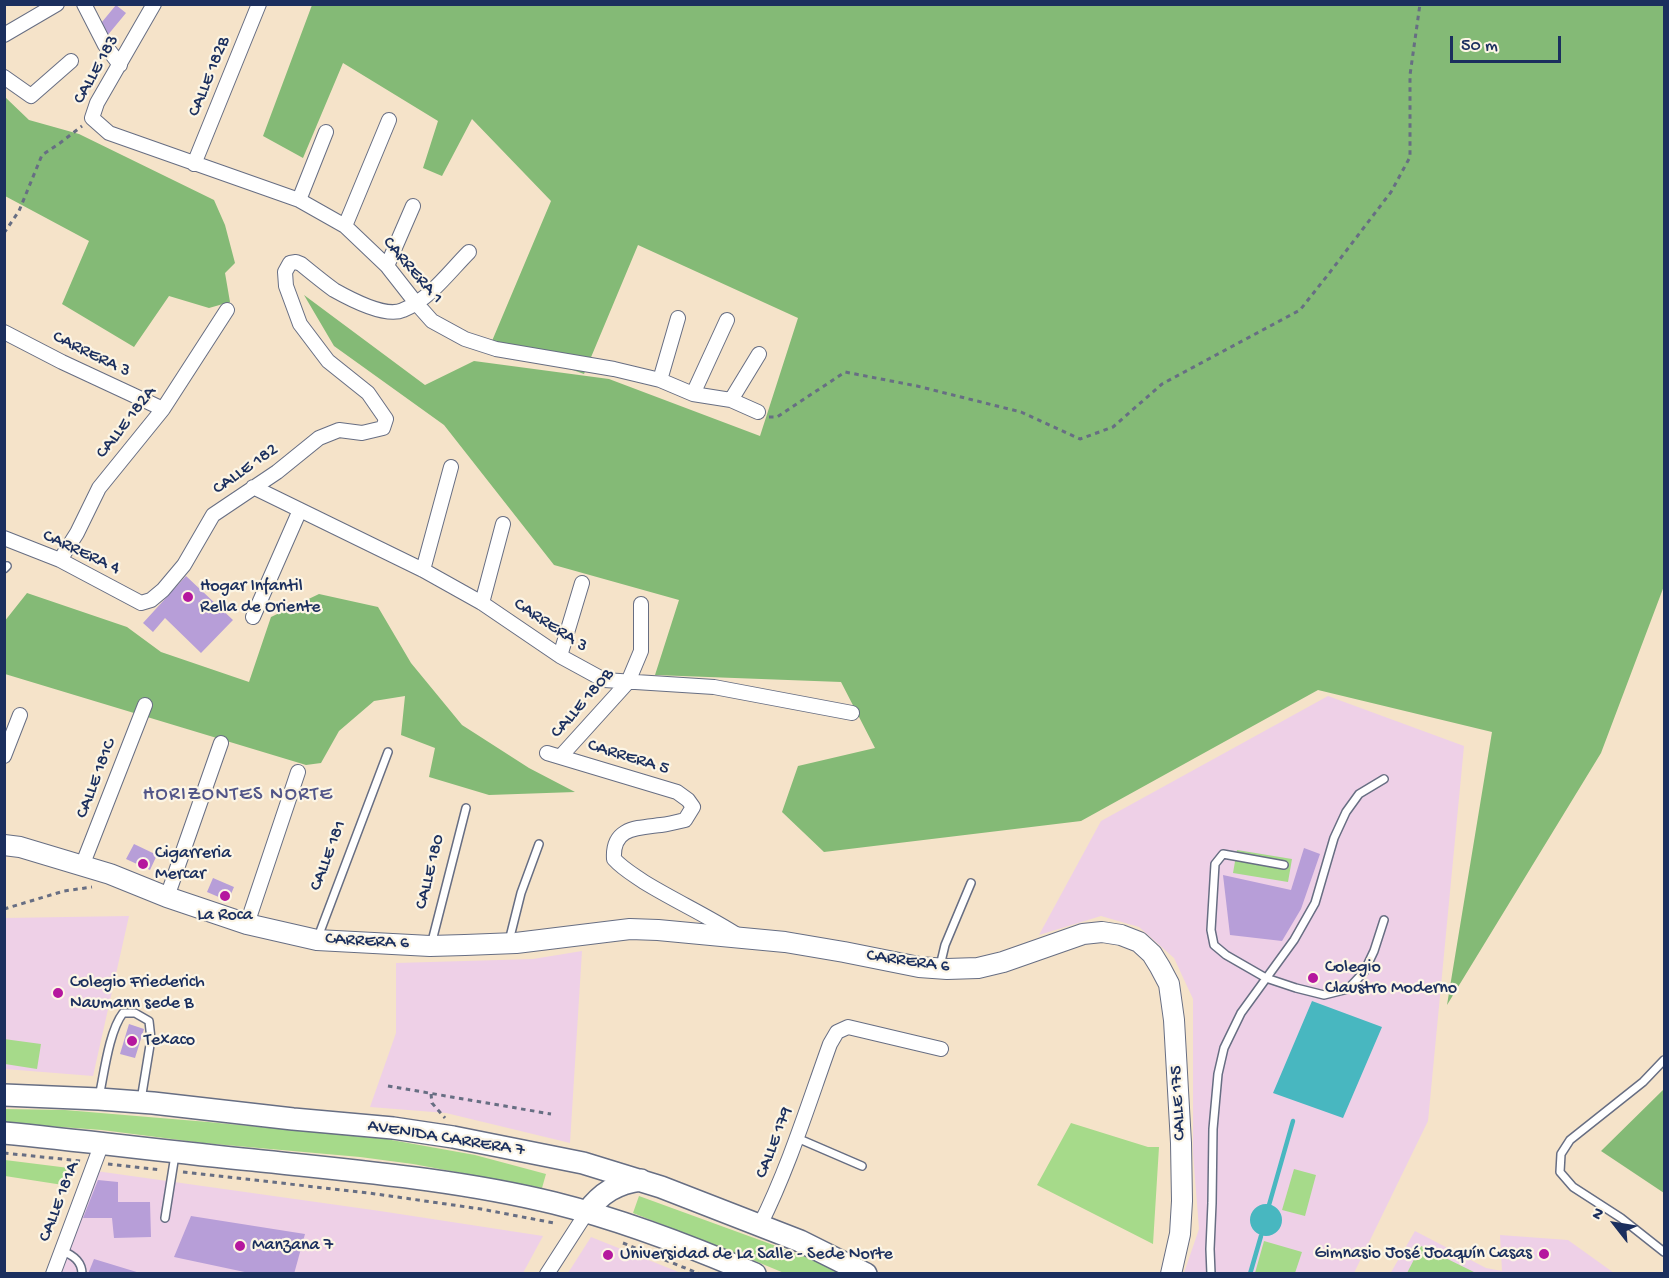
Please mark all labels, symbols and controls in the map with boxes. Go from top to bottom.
scale bar [1453,24,1564,62]
street label: CALLE 183 [69,32,125,108]
street label: CALLE 182B [184,34,236,120]
text: 50 m [1461,36,1498,57]
street label: CARRERA 1 [377,233,447,309]
street label: CARRERA 3 [48,327,134,383]
street label: CALLE 182A [92,383,162,463]
street label: CALLE 182 [209,440,283,500]
street label: CARRERA 4 [39,526,123,580]
place label: Hogar Infantil Rella de Oriente [200,576,321,618]
marker: Hogar Infantil Rella de Oriente [181,590,195,604]
street label: CARRERA 3 [509,594,591,658]
street label: CALLE 180B [547,665,619,743]
street label: CARRERA 5 [585,735,671,781]
street label: CALLE 181C [72,736,122,822]
district label: HORIZONTES NORTE [143,784,333,808]
street label: CALLE 181 [306,818,352,894]
street label: CALLE 180 [411,832,451,912]
place label: Cigarreria Mercar [155,843,231,886]
marker: Cigarreria Mercar [136,857,150,871]
marker: La Roca [218,889,232,903]
place label: La Roca [197,905,253,927]
street label: CARRERA 6 [325,929,409,955]
street label: CARRERA 6 [865,945,951,979]
place label: Colegio Claustro Moderno [1325,957,1457,1000]
marker: Colegio Claustro Moderno [1306,971,1320,985]
place label: Colegio Friederich Naumann sede B [70,972,205,1014]
marker: Colegio Friederich Naumann sede B [51,986,65,1000]
place label: Texaco [144,1030,195,1052]
marker: Texaco [125,1034,139,1048]
street label: CALLE 175 [1166,1065,1192,1141]
street label: CALLE 179 [752,1104,798,1182]
street label: AVENIDA CARRERA 7 [366,1116,526,1162]
street label: CALLE 181A [35,1159,85,1245]
north arrow [1585,1194,1645,1254]
text: N [1588,1205,1610,1224]
place label: Manzana 7 [252,1235,333,1257]
marker: Manzana 7 [233,1239,247,1253]
place label: Gimnasio José Joaquín Casas [1314,1243,1532,1265]
place label: Universidad de La Salle - Sede Norte [620,1244,893,1266]
marker: Gimnasio José Joaquín Casas [1537,1247,1551,1261]
marker: Universidad de La Salle - Sede Norte [601,1248,615,1262]

